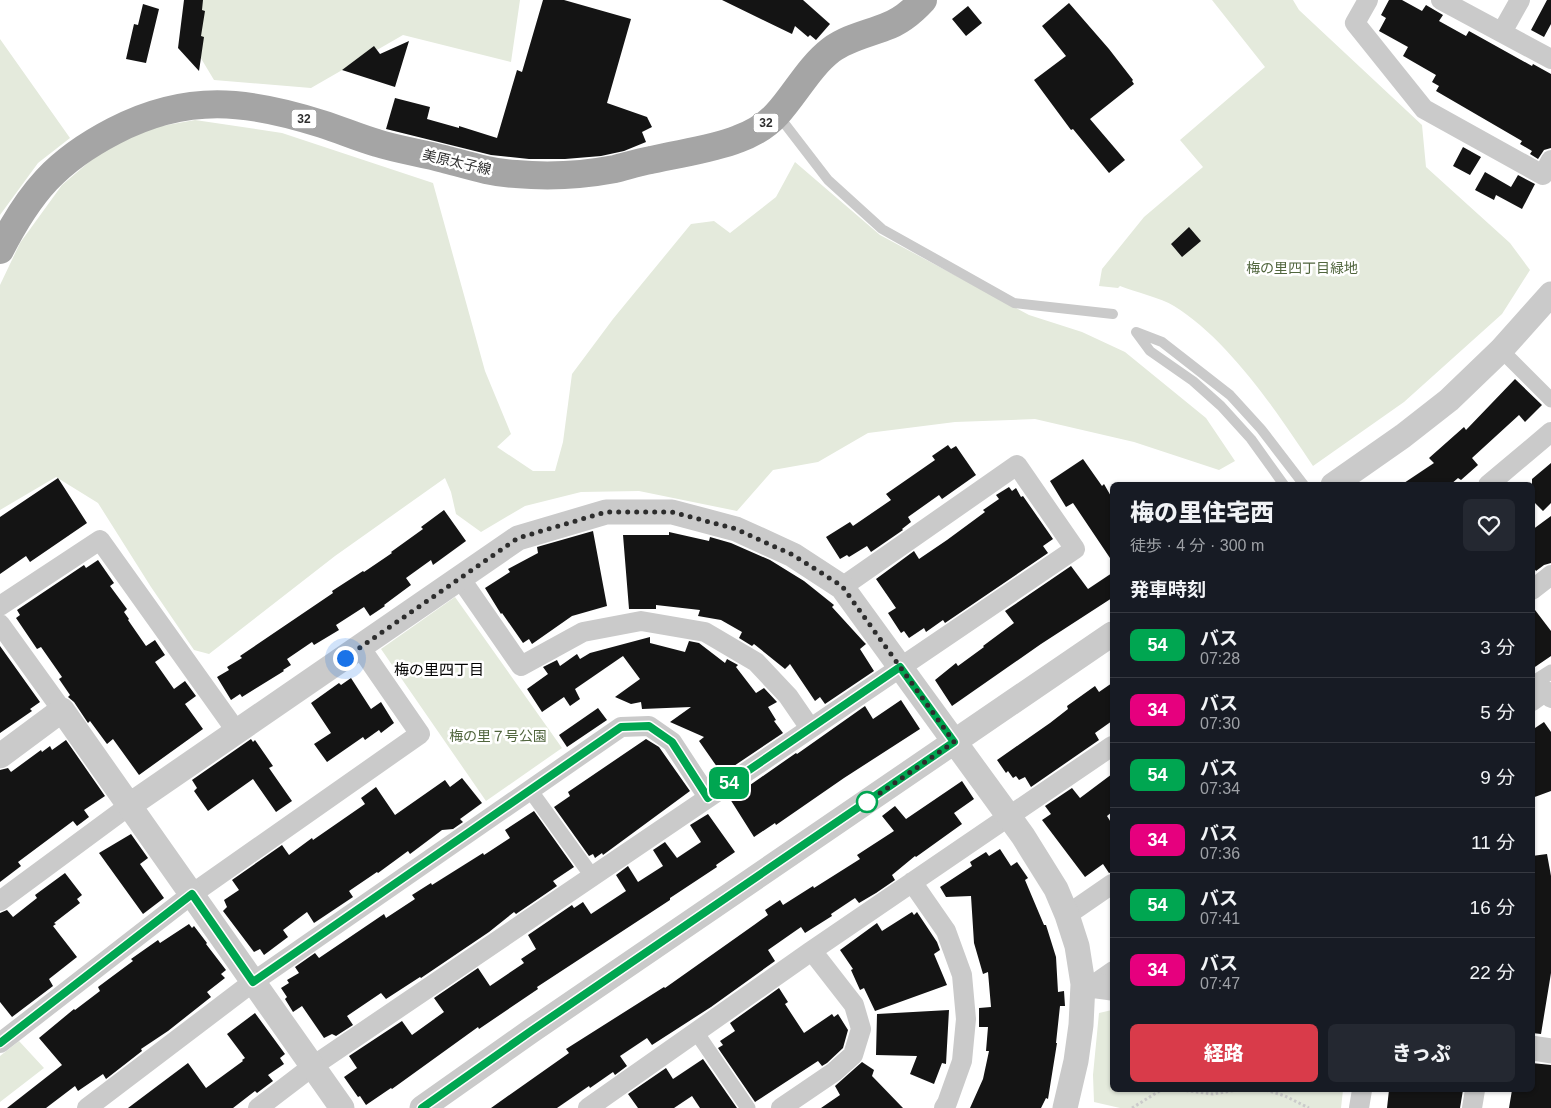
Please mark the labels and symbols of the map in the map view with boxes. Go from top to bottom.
road number: 32 [292,110,316,128]
road number: 32 [754,114,778,132]
street label: 美原太子線 [421,146,493,178]
park label: 梅の里四丁目緑地 [1246,260,1358,276]
your location [333,646,358,671]
district label: 梅の里四丁目 [394,661,484,678]
park label: 梅の里７号公園 [449,728,547,744]
line badge: 54 [706,767,752,799]
unlabelled marker [856,791,878,813]

